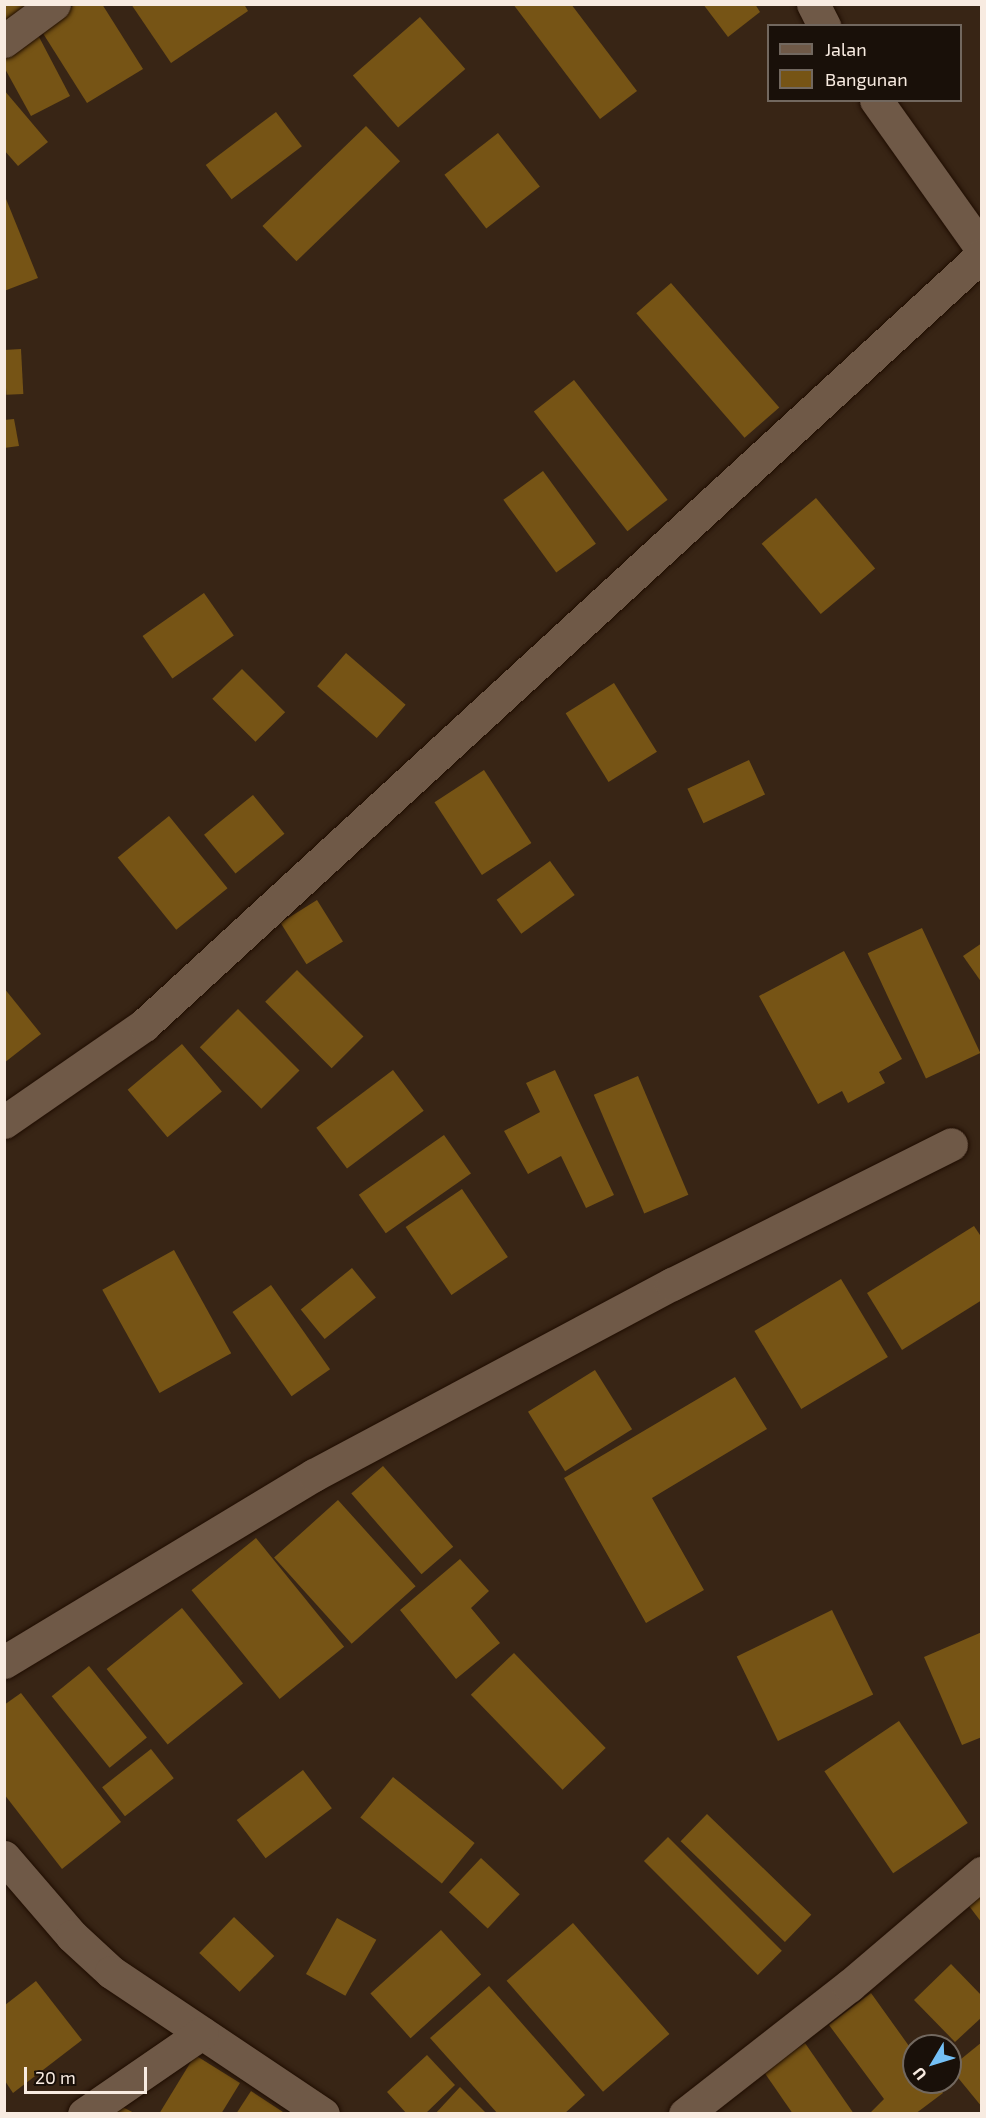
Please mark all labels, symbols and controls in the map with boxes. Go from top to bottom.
legend [767,24,962,102]
text: Jalan [825,38,867,60]
text: Bangunan [825,68,908,90]
north arrow [902,2034,962,2094]
scale bar [27,2055,150,2093]
text: U [908,2064,930,2084]
text: 20 m [35,2066,76,2088]

